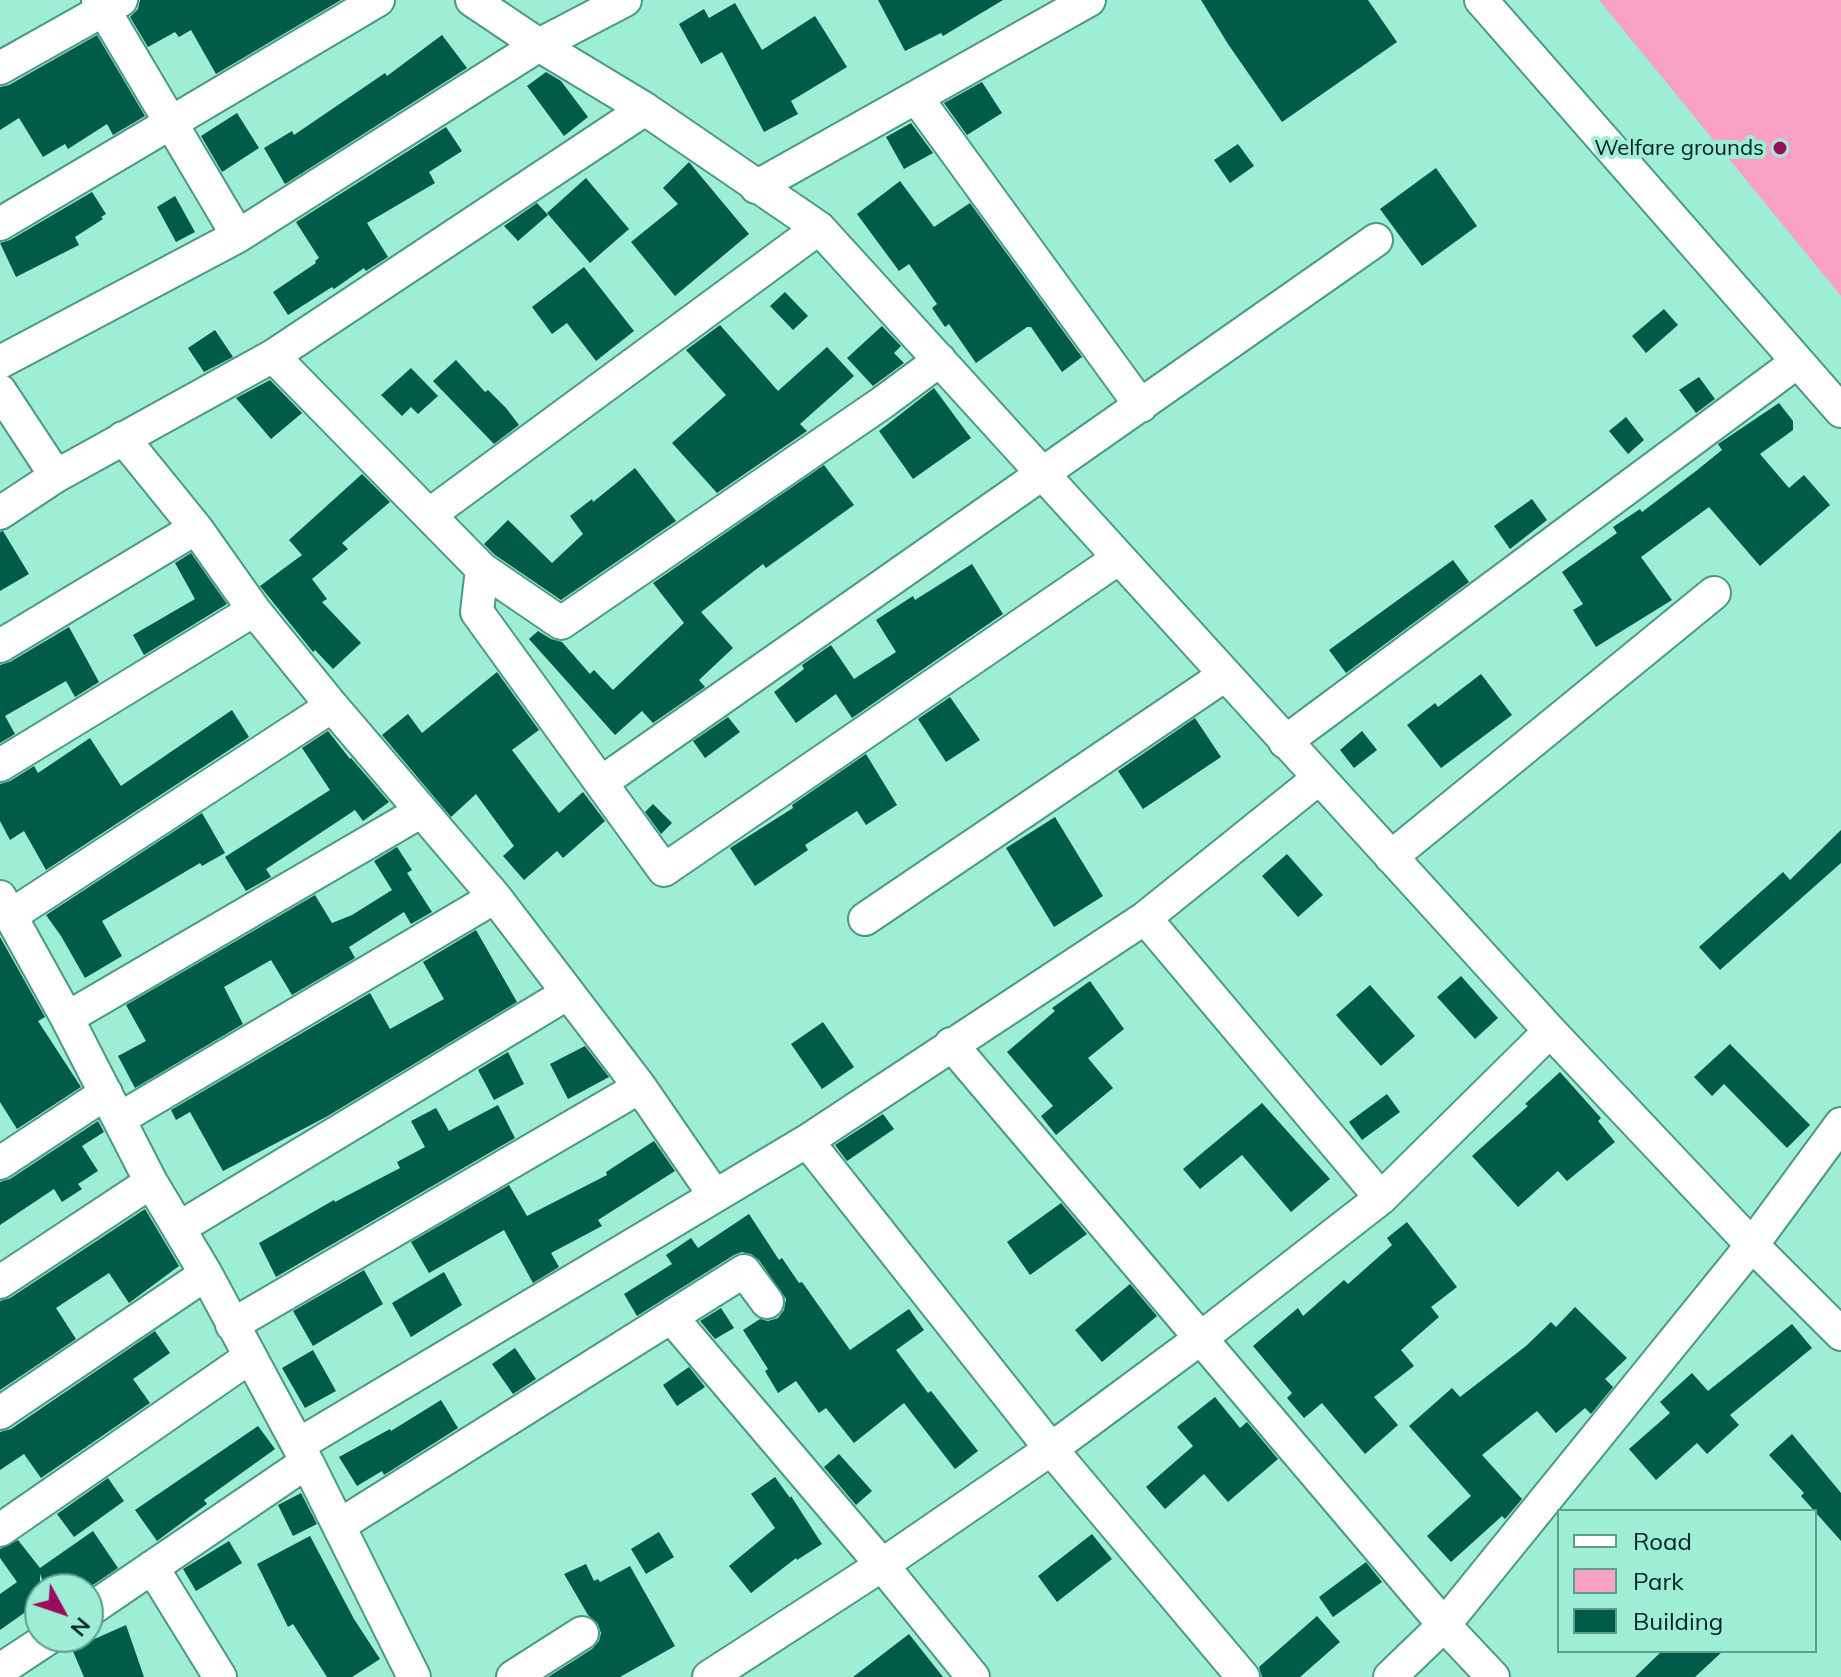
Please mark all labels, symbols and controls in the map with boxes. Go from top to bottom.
place label: Welfare grounds [1594,135,1764,161]
marker: Welfare grounds [1771,139,1789,157]
legend [1557,1509,1817,1653]
text: Road [1633,1526,1692,1556]
text: Park [1633,1566,1684,1596]
north arrow [24,1573,104,1653]
text: Building [1633,1606,1723,1636]
text: N [65,1612,97,1643]

